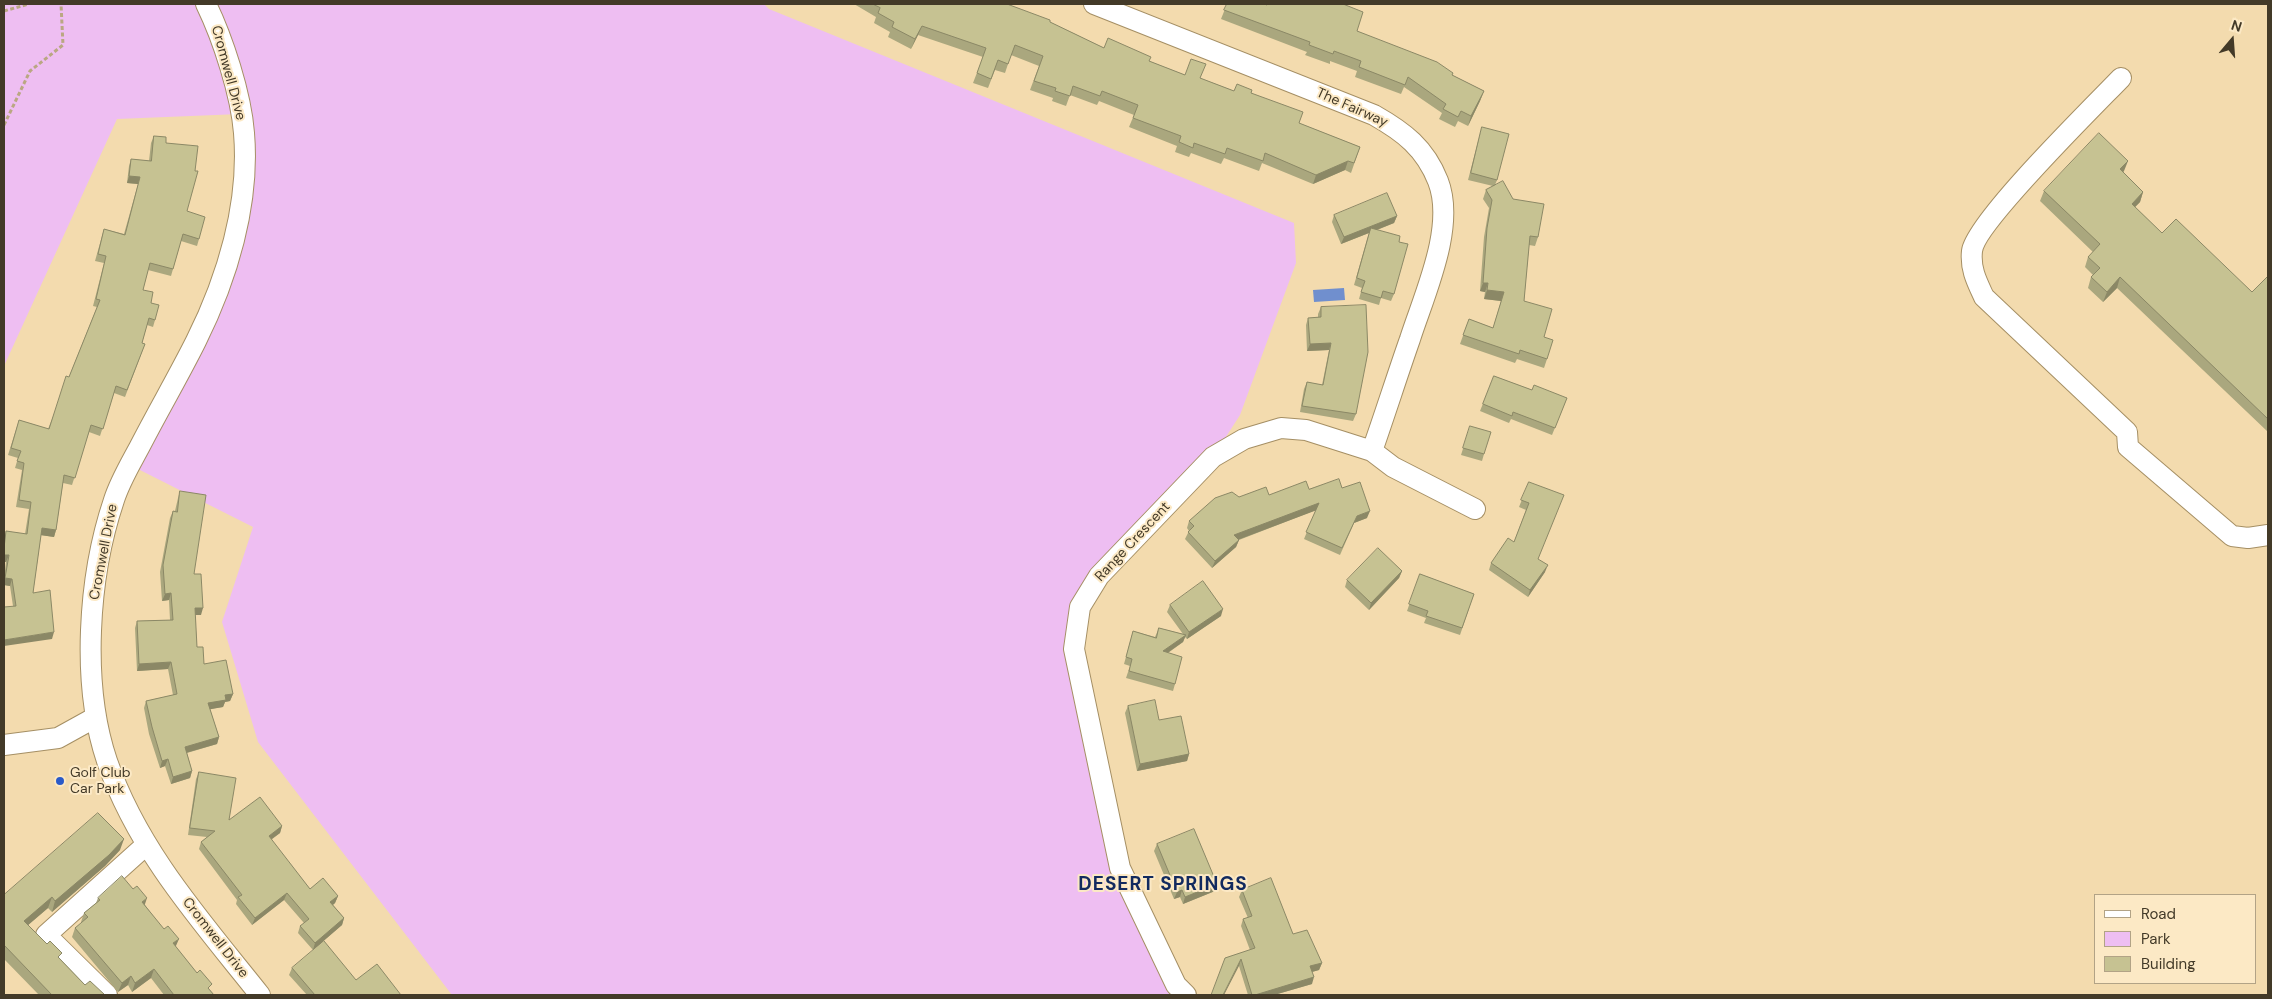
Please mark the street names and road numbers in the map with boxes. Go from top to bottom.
street label: Cromwell Drive [207,24,249,122]
street label: The Fairway [1314,85,1390,131]
street label: Range Crescent [1092,499,1174,585]
street label: Cromwell Drive [86,503,122,601]
street label: Cromwell Drive [178,895,252,981]

